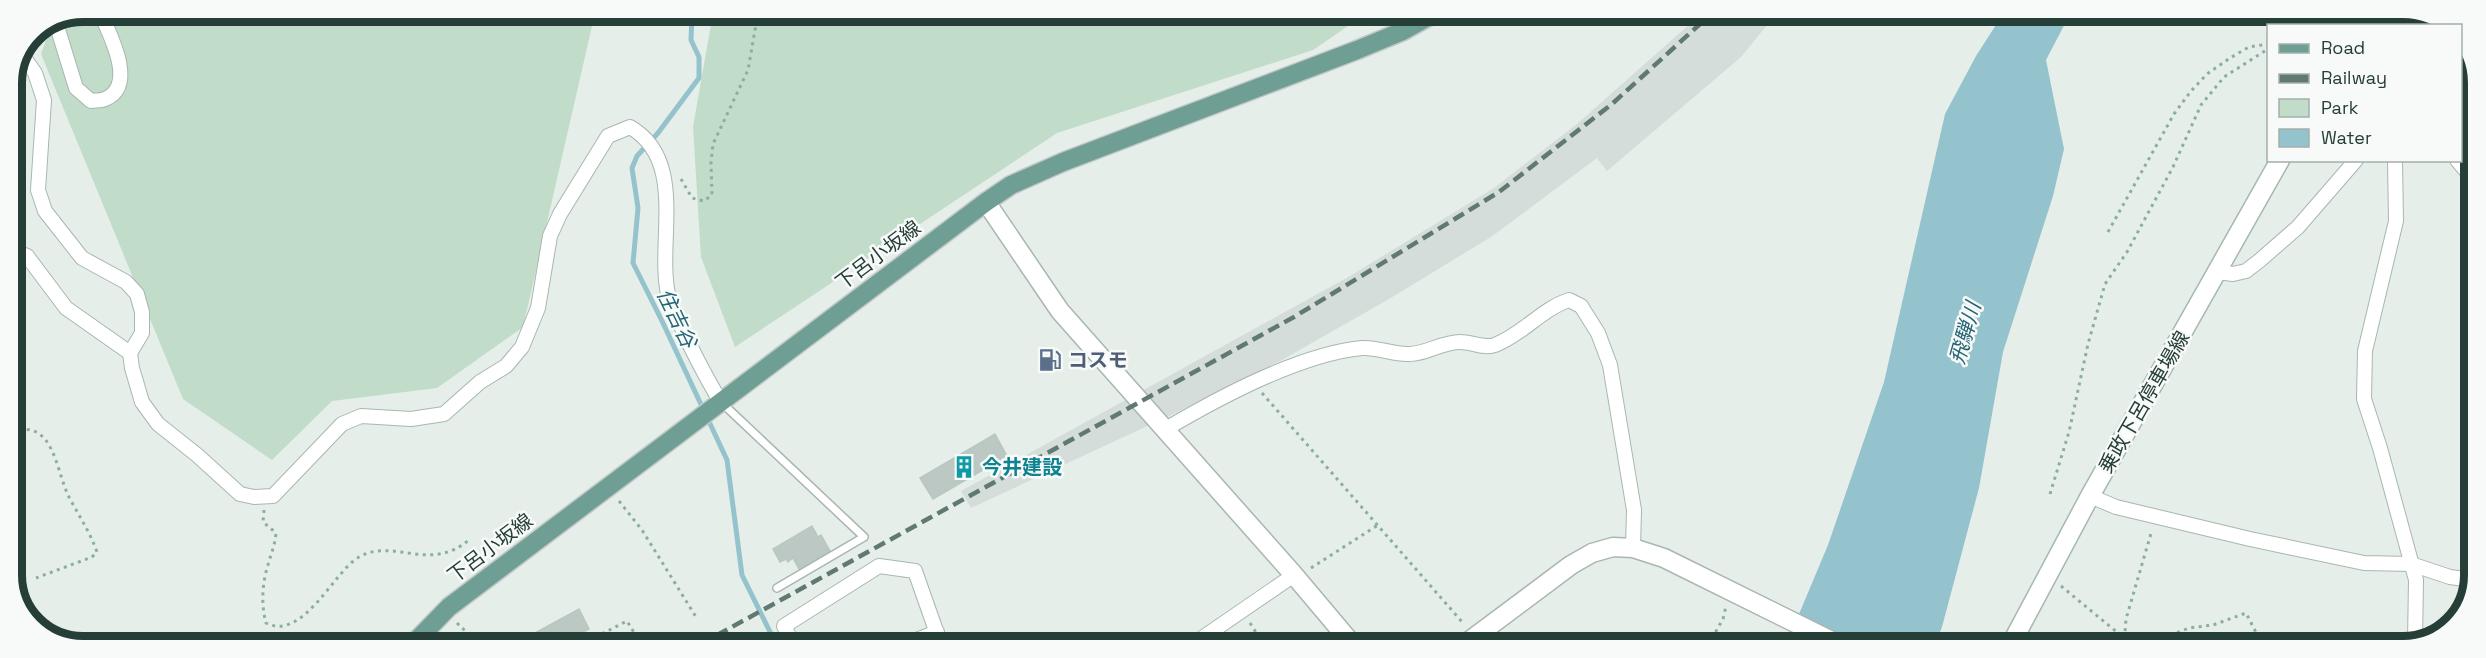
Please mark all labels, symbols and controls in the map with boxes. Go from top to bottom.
legend [2267,24,2462,162]
text: Road [2321,36,2365,59]
text: Railway [2321,66,2387,89]
text: Park [2321,96,2359,119]
text: Water [2321,126,2372,149]
street label: 下呂小坂線 [830,215,926,295]
water label: 住吉谷 [651,284,704,354]
water label: 飛騨川 [1943,297,1987,367]
street label: 乗政下呂停車場線 [2093,326,2195,478]
fuel station icon: コスモ [1037,347,1063,373]
place label: コスモ [1068,347,1128,373]
building icon: 今井建設 [951,454,977,480]
place label: 今井建設 [982,454,1062,480]
street label: 下呂小坂線 [442,508,538,588]

